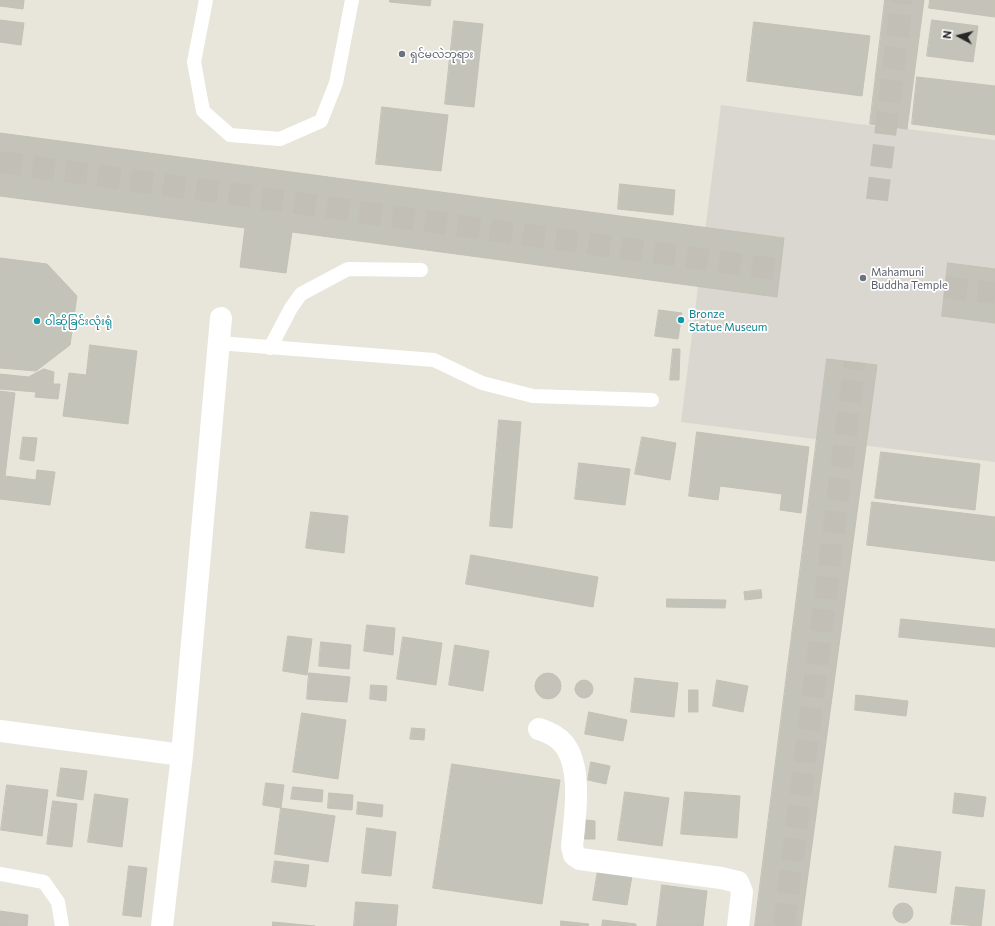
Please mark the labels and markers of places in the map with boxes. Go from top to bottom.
place label: ရှင်မလဲဘုရား [410,47,473,61]
marker: ရှင်မလဲဘုရား [397,49,407,59]
place label: Mahamuni Buddha Temple [871,265,948,291]
marker: Mahamuni Buddha Temple [858,273,868,283]
place label: Bronze Statue Museum [689,307,767,333]
place label: ဝါဆိုခြင်းလုံးရုံ [45,314,112,328]
marker: Bronze Statue Museum [676,315,686,325]
marker: ဝါဆိုခြင်းလုံးရုံ [32,316,42,326]

